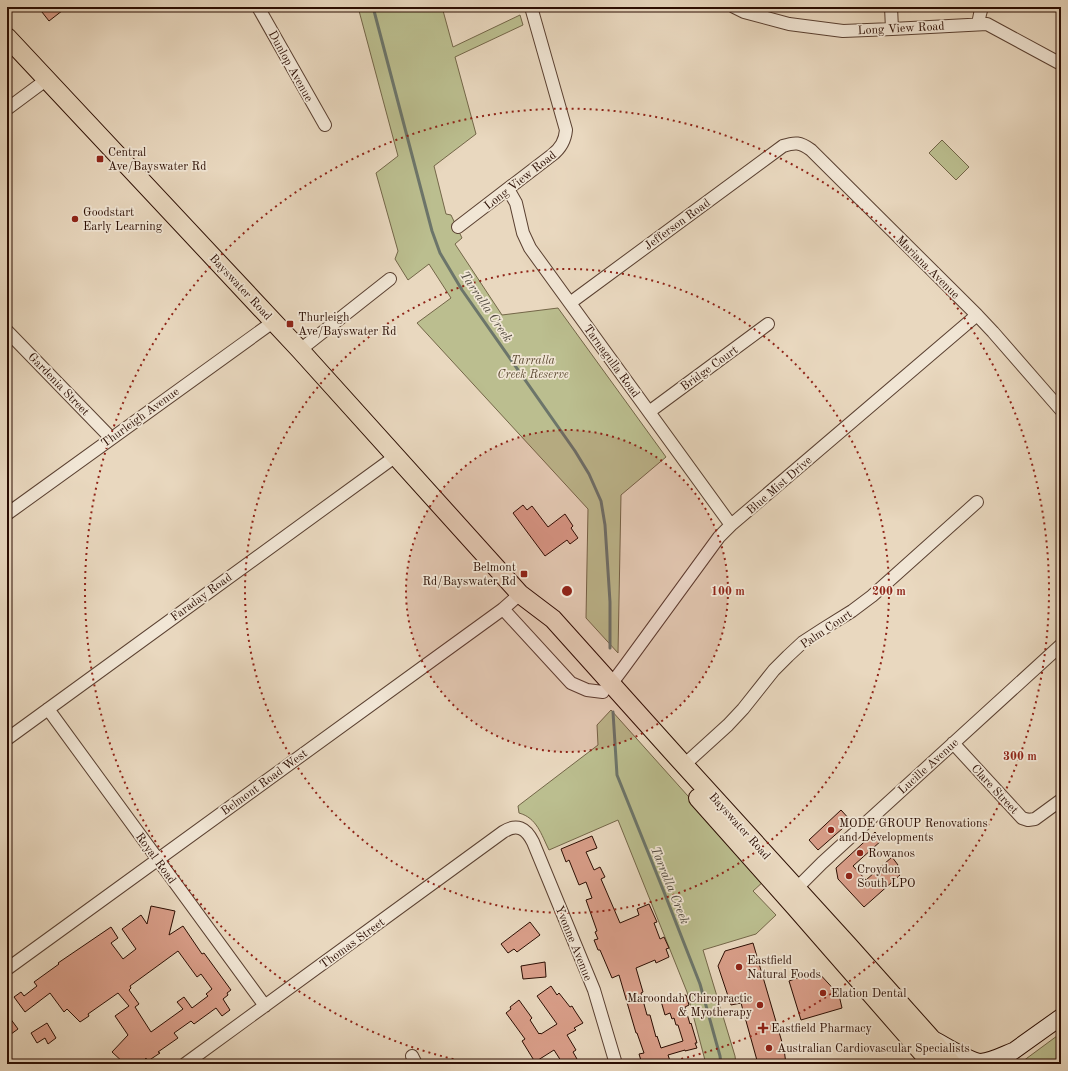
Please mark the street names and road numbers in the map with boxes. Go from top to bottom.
street label: Long View Road [857,21,945,37]
street label: Dunlop Avenue [266,29,315,104]
street label: Long View Road [483,149,559,212]
street label: Jefferson Road [642,197,713,253]
street label: Mariana Avenue [893,234,962,302]
street label: Bayswater Road [207,252,274,323]
street label: Tarnagulla Road [581,323,641,400]
street label: Bridge Court [679,344,740,394]
street label: Gardenia Street [25,351,91,418]
street label: Thurleigh Avenue [99,385,182,450]
street label: Blue Mist Drive [745,454,815,517]
street label: Faraday Road [169,572,234,624]
street label: Palm Court [799,608,854,651]
street label: Lucille Avenue [896,736,961,797]
street label: Belmont Road West [219,748,310,818]
street label: Clare Street [968,763,1020,817]
street label: Bayswater Road [706,791,772,862]
street label: Royal Road [133,831,178,886]
street label: Yvonne Avenue [553,904,594,983]
street label: Thomas Street [318,916,387,971]

